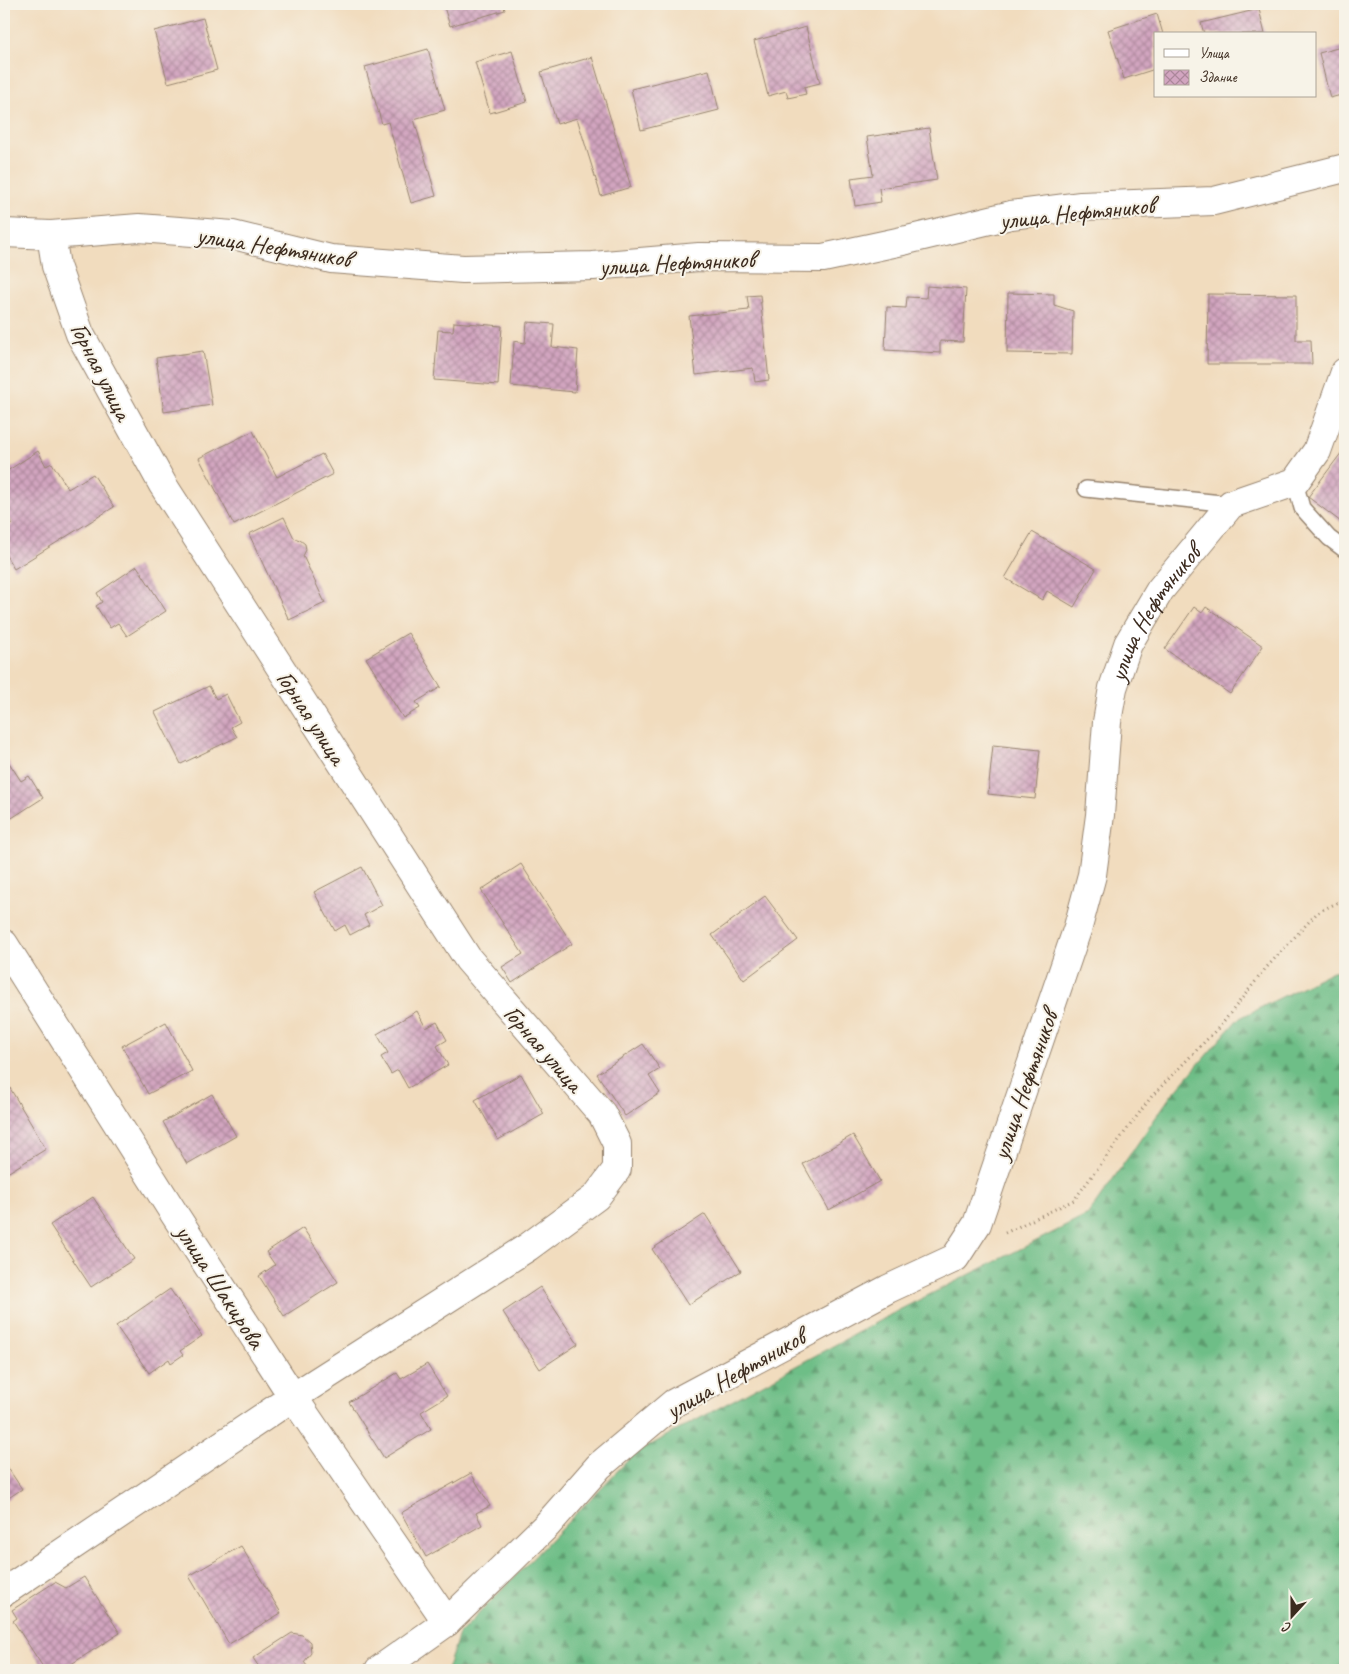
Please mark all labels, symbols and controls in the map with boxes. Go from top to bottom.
legend [1154,32,1316,98]
text: Улица [1199,44,1230,63]
text: Здание [1199,68,1238,87]
street label: улица Нефтяников [996,188,1163,237]
street label: улица Нефтяников [192,219,360,276]
street label: улица Нефтяников [596,243,762,283]
street label: Горная улица [63,317,141,428]
street label: улица Нефтяников [1101,533,1212,688]
street label: Горная улица [269,664,355,773]
street label: Горная улица [496,998,592,1101]
street label: улица Нефтяников [984,1000,1068,1166]
street label: улица Шакирова [167,1217,273,1356]
street label: улица Нефтяников [658,1318,817,1428]
north arrow [1266,1592,1316,1642]
text: С [1279,1618,1294,1637]

